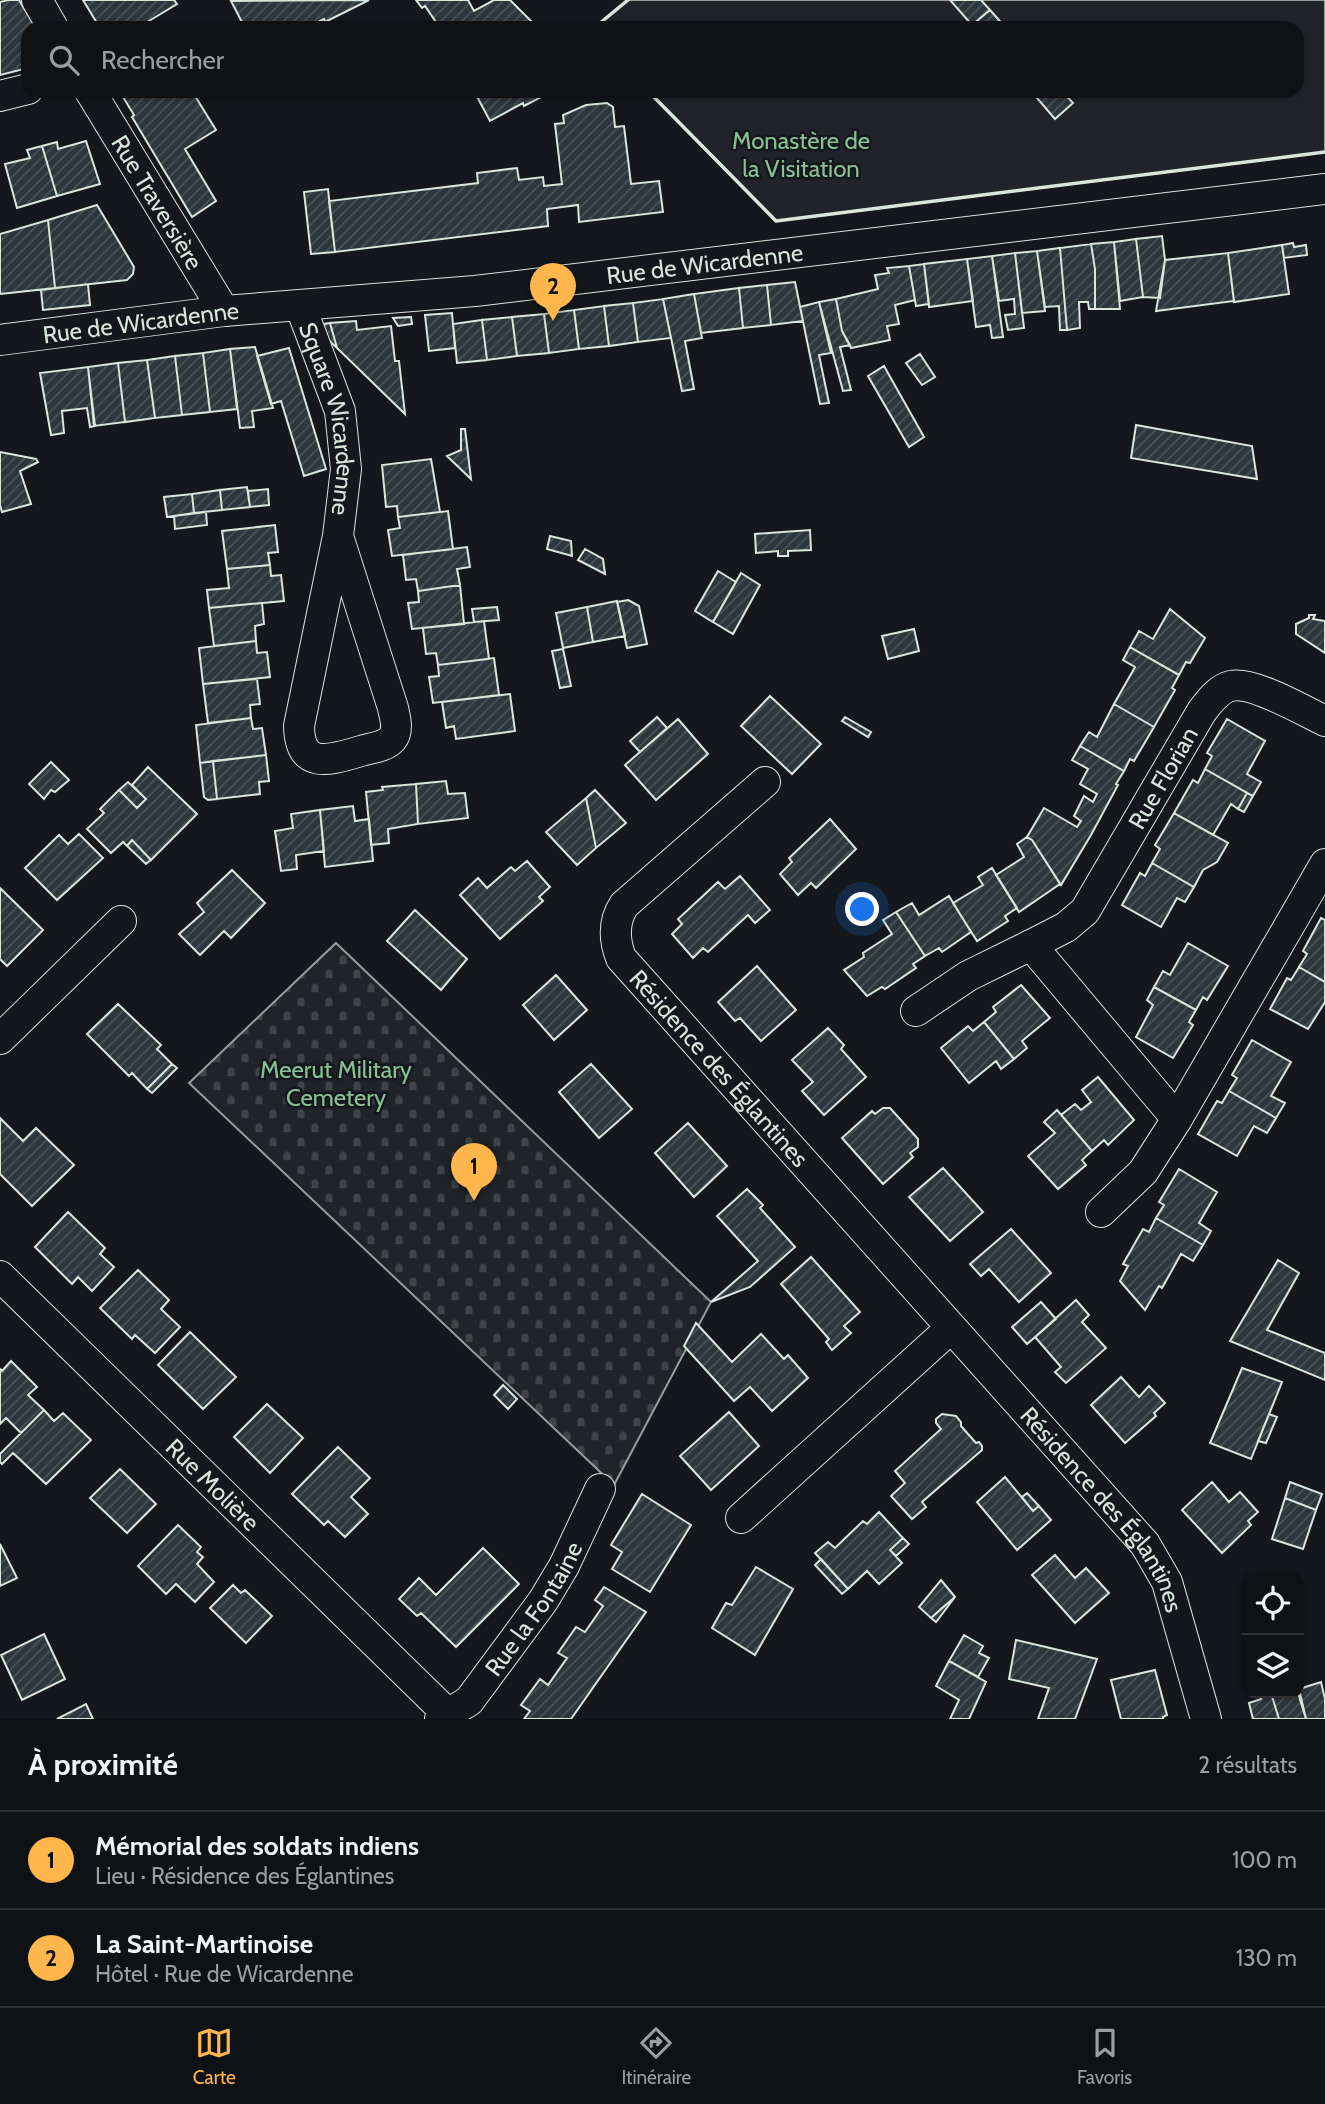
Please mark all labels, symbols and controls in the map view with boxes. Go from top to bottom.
search box [21,21,1304,98]
icon: search [45,41,83,79]
text: Rechercher [101,44,224,76]
park label: Monastère de la Visitation [732,126,870,183]
street label: Rue Traversière [106,130,210,275]
street label: Rue de Wicardenne [605,237,805,290]
pin: 2 [530,263,576,321]
street label: Rue de Wicardenne [41,295,240,349]
street label: Square Wicardenne [293,318,361,517]
street label: Rue Florian [1122,722,1204,834]
your location [845,892,879,926]
street label: Résidence des Églantines [624,964,815,1172]
park label: Meerut Military Cemetery [260,1055,412,1112]
pin: 1 [451,1143,497,1201]
street label: Résidence des Églantines [1015,1401,1189,1615]
street label: Rue Molière [160,1432,266,1537]
street label: Rue la Fontaine [478,1537,588,1681]
map controls [1241,1572,1304,1698]
button: locate [1241,1572,1304,1635]
button: layers [1241,1635,1304,1698]
text: À proximité [28,1746,178,1783]
text: 2 résultats [1198,1751,1297,1779]
text: Mémorial des soldats indiens [95,1830,419,1862]
text: 1 [47,1846,55,1874]
text: 100 m [1232,1846,1297,1874]
text: Lieu · Résidence des Églantines [95,1862,394,1890]
text: La Saint-Martinoise [95,1928,313,1960]
text: 2 [45,1944,57,1972]
text: 130 m [1236,1944,1297,1972]
text: Hôtel · Rue de Wicardenne [95,1960,353,1988]
tab: Carte [193,2024,236,2089]
tab: Itinéraire [621,2024,691,2089]
tab: Favoris [1077,2024,1132,2089]

